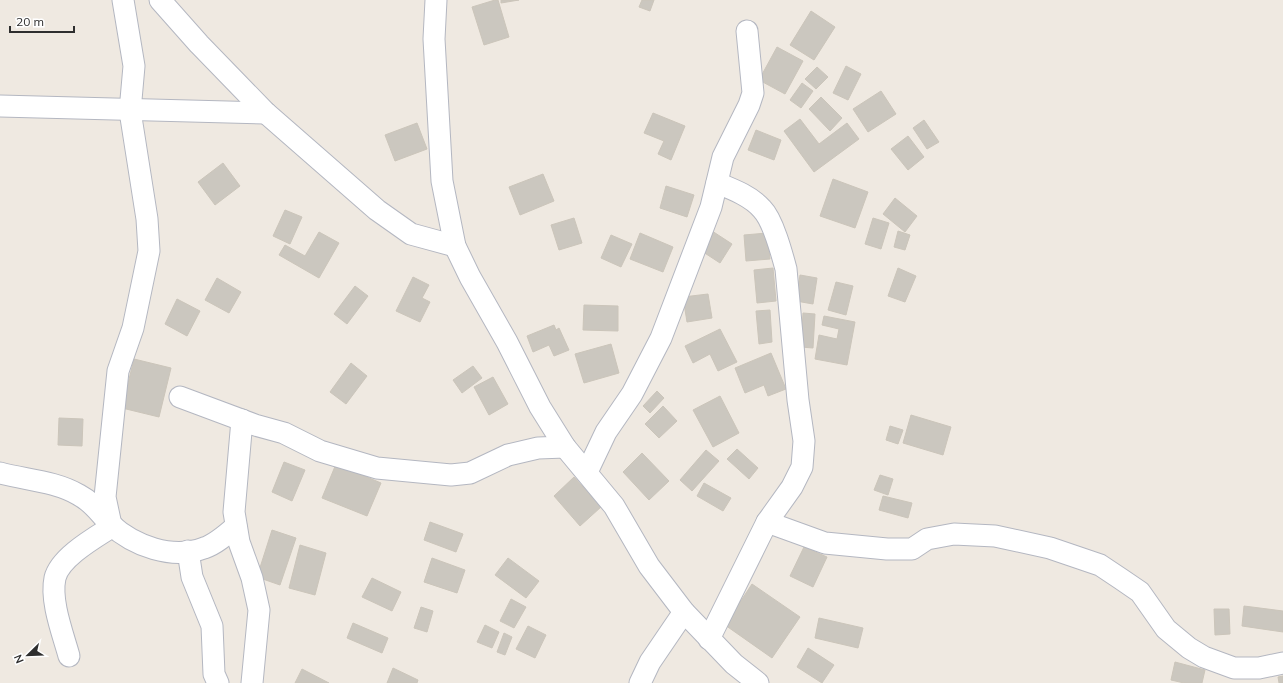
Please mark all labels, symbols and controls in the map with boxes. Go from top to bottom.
scale bar [10,8,74,34]
text: 20 m [16,14,44,29]
north arrow [8,635,48,675]
text: N [11,652,27,665]

